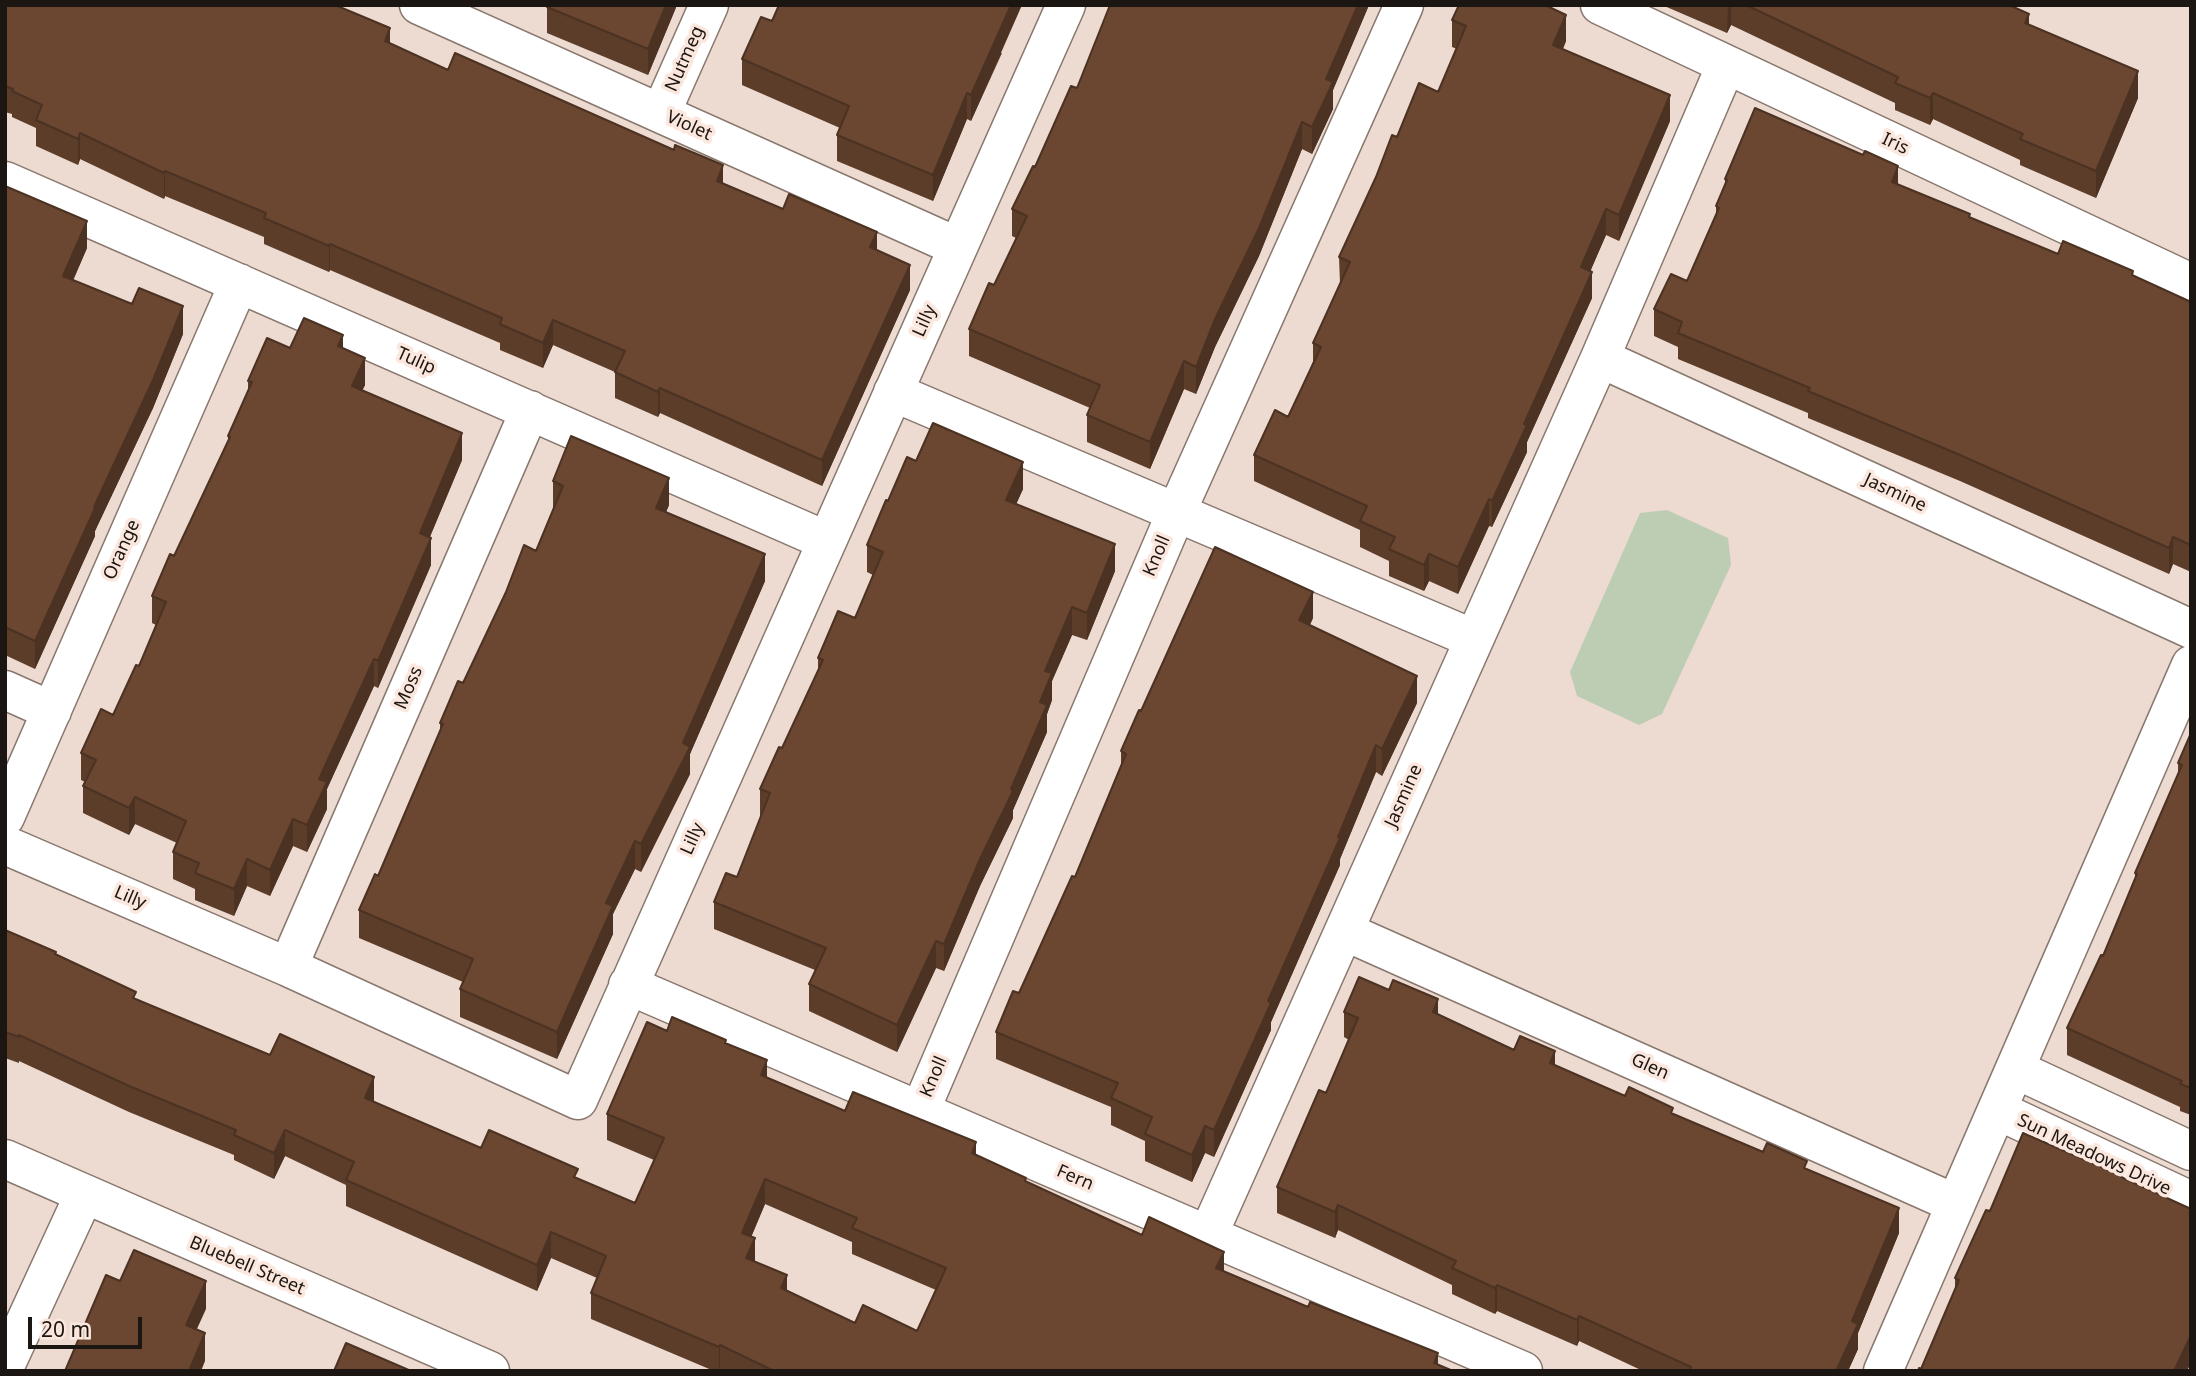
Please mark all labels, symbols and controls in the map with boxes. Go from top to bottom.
street label: Nutmeg [661,23,709,95]
street label: Violet [663,106,715,146]
street label: Iris [1878,129,1912,159]
street label: Lilly [909,302,941,340]
street label: Tulip [393,343,439,379]
street label: Jasmine [1860,469,1930,517]
street label: Orange [99,517,145,583]
street label: Knoll [1139,532,1175,580]
street label: Moss [390,663,428,713]
street label: Jasmine [1381,761,1427,831]
street label: Lilly [677,820,709,858]
street label: Lilly [111,882,149,914]
street label: Glen [1628,1049,1672,1085]
street label: Knoll [916,1053,952,1101]
street label: Sun Meadows Drive [2014,1110,2174,1200]
street label: Fern [1053,1161,1097,1195]
street label: Bluebell Street [186,1232,308,1300]
scale bar [32,1302,145,1346]
text: 20 m [41,1315,90,1343]

